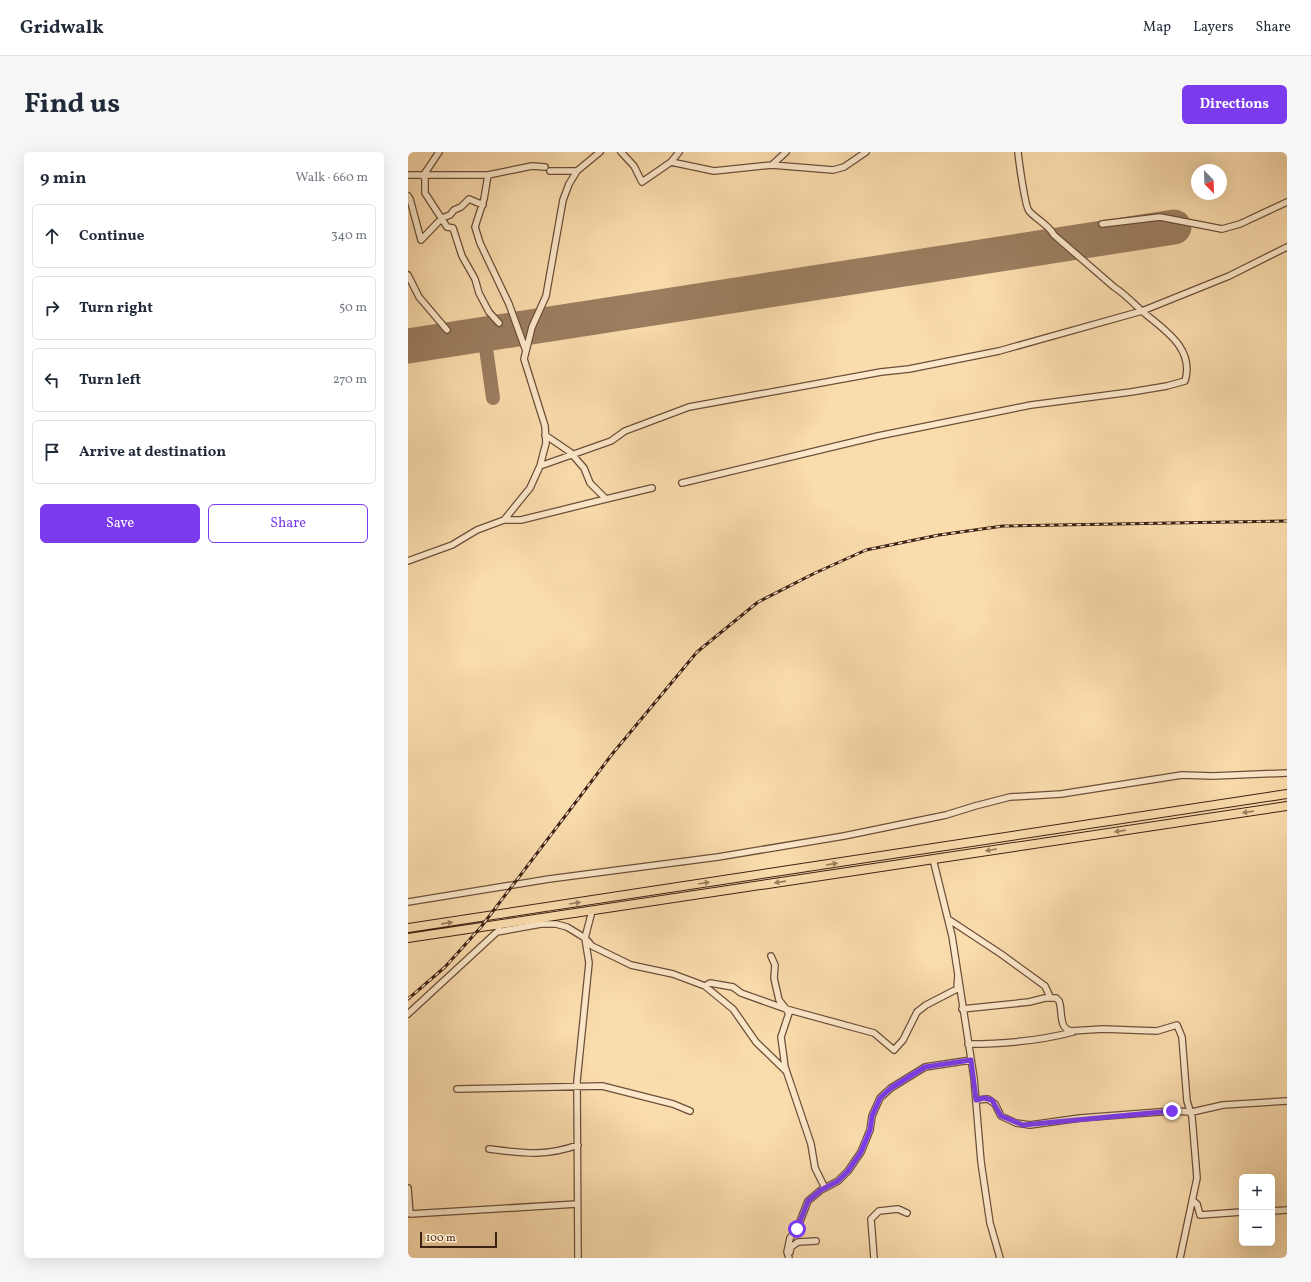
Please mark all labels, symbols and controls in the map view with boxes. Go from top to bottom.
text: Gridwalk [20,15,104,41]
text: Map [1143,18,1171,37]
text: Layers [1193,18,1233,37]
text: Share [1255,18,1291,37]
text: Find us [24,85,120,124]
button: Directions [1182,85,1287,124]
north arrow [1191,164,1227,200]
text: 9 min [40,167,86,190]
text: Walk · 660 m [296,169,368,187]
icon: ahead [41,225,63,247]
text: Continue [79,226,144,247]
text: 340 m [331,227,367,245]
icon: right [41,297,63,319]
text: Turn right [79,298,153,319]
text: 50 m [339,299,367,317]
icon: left [41,369,63,391]
text: Turn left [79,370,141,391]
text: 270 m [333,371,367,389]
icon: arrive [41,441,63,463]
text: Arrive at destination [79,442,226,463]
button: Save [40,504,200,543]
button: Share [208,504,368,543]
one-way arrow [1242,809,1254,815]
one-way arrow [1114,828,1126,834]
one-way arrow [985,847,997,853]
one-way arrow [826,861,838,867]
one-way arrow [774,879,786,885]
one-way arrow [698,880,710,886]
one-way arrow [569,900,581,906]
one-way arrow [441,920,453,926]
route end [1163,1102,1181,1120]
map controls [1239,1174,1275,1246]
button: + [1239,1174,1275,1210]
button: − [1239,1210,1275,1246]
route start [788,1220,806,1238]
scale bar [420,1230,497,1249]
text: 100 m [426,1231,456,1246]

